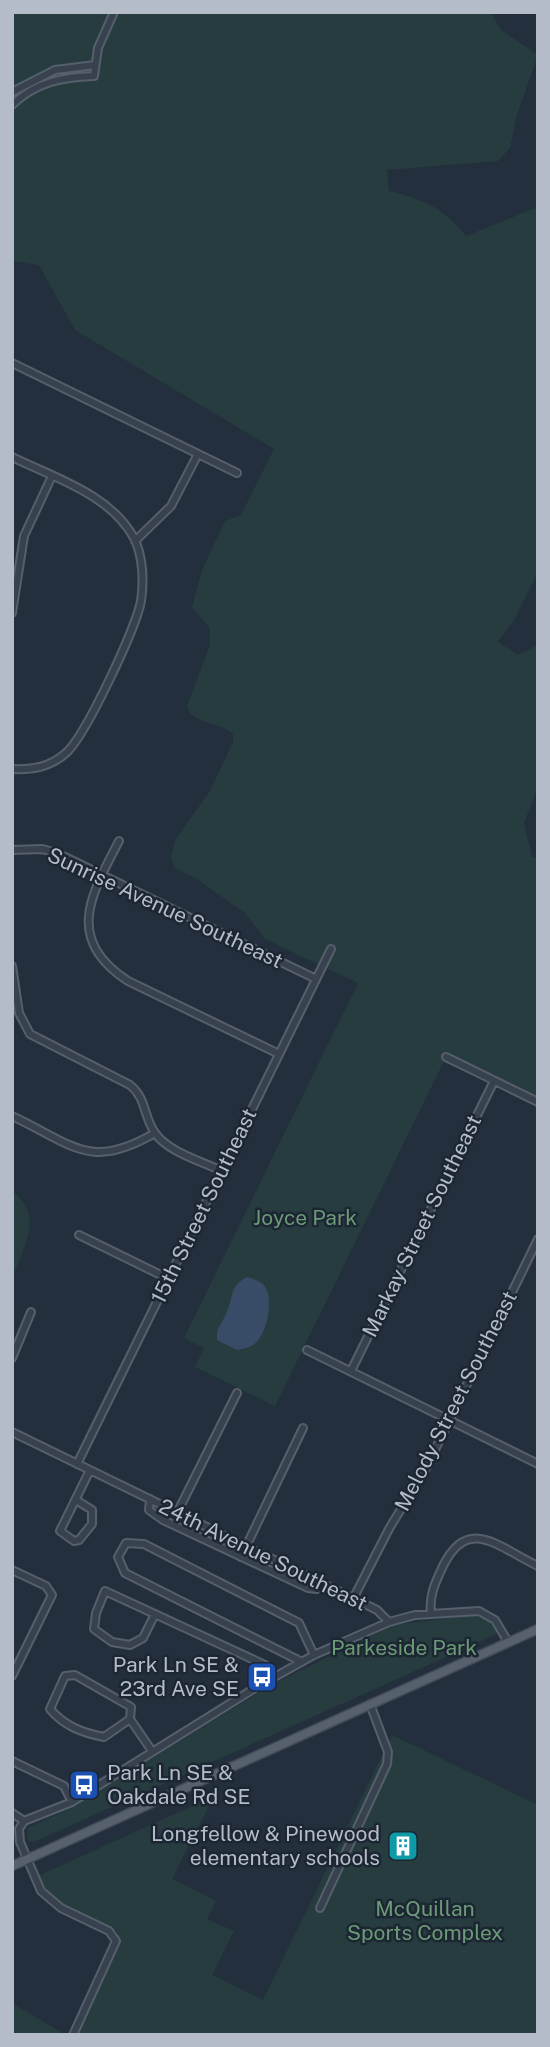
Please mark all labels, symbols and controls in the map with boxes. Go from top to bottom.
street label: Sunrise Avenue Southeast [44,842,287,973]
street label: 15th Street Southeast [145,1104,262,1307]
street label: Markay Street Southeast [357,1111,486,1341]
park label: Joyce Park [253,1205,357,1230]
street label: Melody Street Southeast [389,1287,522,1515]
street label: 24th Avenue Southeast [155,1493,371,1616]
park label: Parkeside Park [331,1635,477,1660]
place label: Park Ln SE & 23rd Ave SE [113,1652,239,1701]
bus stop icon: Park Ln SE & 23rd Ave SE [245,1660,279,1694]
place label: Park Ln SE & Oakdale Rd SE [107,1760,250,1809]
bus stop icon: Park Ln SE & Oakdale Rd SE [67,1768,101,1802]
place label: Longfellow & Pinewood elementary schools [151,1821,380,1870]
building icon: Longfellow & Pinewood elementary schools [386,1829,420,1863]
park label: McQuillan Sports Complex [347,1896,503,1945]

